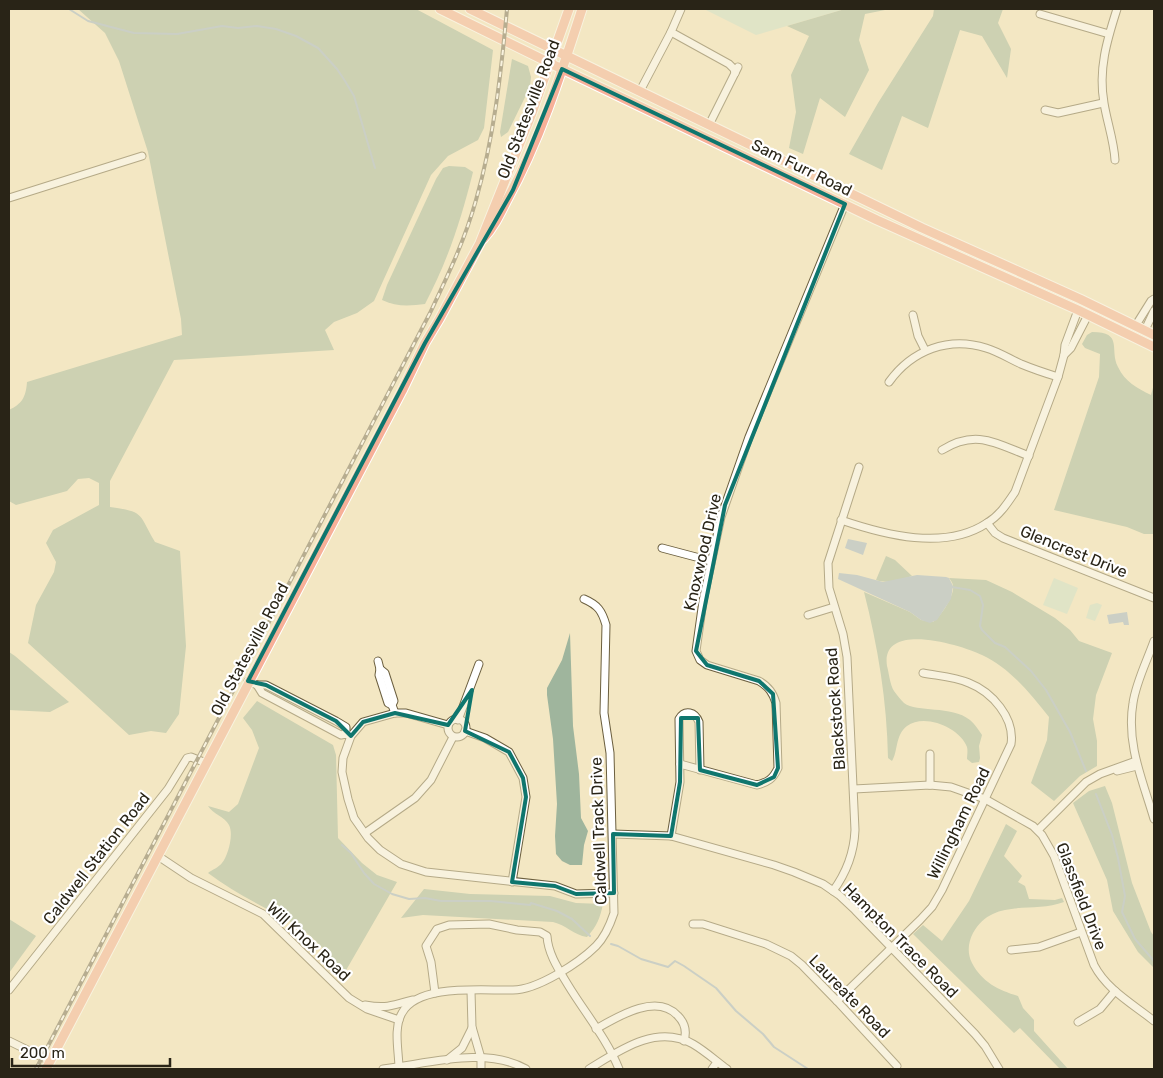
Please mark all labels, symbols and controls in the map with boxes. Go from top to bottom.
street label: Old Statesville Road [493,37,564,181]
street label: Sam Furr Road [748,135,855,200]
street label: Knoxwood Drive [680,492,725,613]
street label: Glencrest Drive [1017,521,1130,582]
street label: Old Statesville Road [206,580,292,719]
street label: Blackstock Road [822,647,849,771]
street label: Caldwell Track Drive [586,757,611,905]
street label: Willingham Road [923,764,994,882]
street label: Caldwell Station Road [39,789,154,928]
street label: Glassfield Drive [1052,840,1111,953]
street label: Hampton Trace Road [839,879,962,1002]
street label: Will Knox Road [263,898,354,985]
street label: Laureate Road [805,951,894,1042]
scale bar [12,1036,170,1068]
text: 200 m [20,1044,65,1062]

